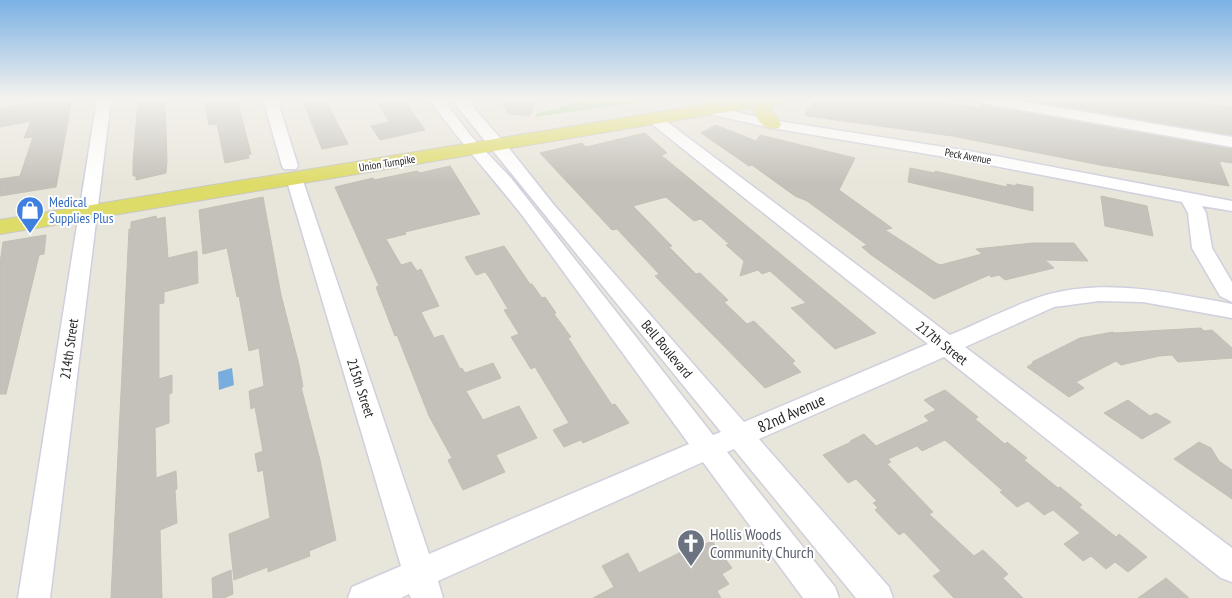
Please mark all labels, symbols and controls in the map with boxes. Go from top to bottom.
street label: Peck Avenue [944,145,993,167]
street label: Union Turnpike [358,152,417,174]
place label: Medical Supplies Plus [49,193,114,227]
shop icon: Medical Supplies Plus [15,195,45,234]
street label: Bell Boulevard [638,316,696,382]
street label: 214th Street [56,317,82,380]
street label: 217th Street [913,317,972,369]
street label: 215th Street [343,356,379,420]
street label: 82nd Avenue [754,389,828,437]
place label: Hollis Woods Community Church [710,524,814,562]
church icon: Hollis Woods Community Church [676,528,706,567]

